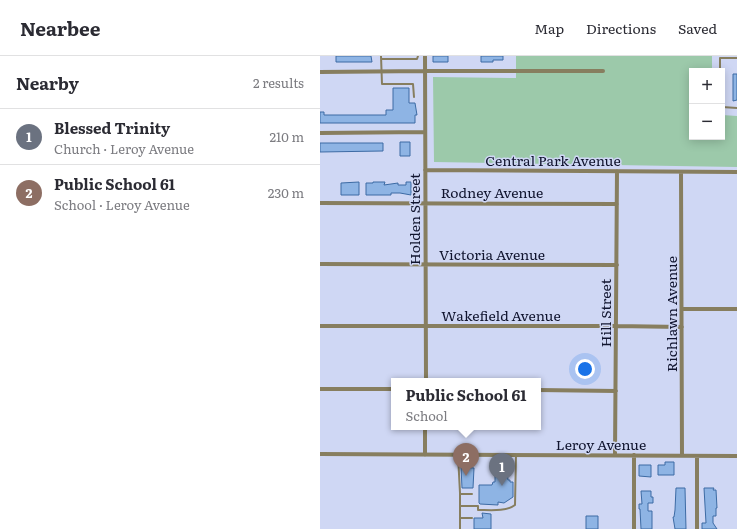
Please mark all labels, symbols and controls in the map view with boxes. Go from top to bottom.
text: Nearbee [20,14,101,42]
text: Map [534,18,564,38]
text: Directions [586,18,656,38]
text: Saved [678,18,717,38]
map controls [689,68,725,140]
button: + [689,68,725,104]
text: Nearby [16,70,79,95]
text: 2 results [253,73,304,92]
button: − [689,104,725,140]
text: Blessed Trinity [54,116,170,139]
text: 1 [26,127,32,146]
text: 210 m [269,127,304,146]
text: Church · Leroy Avenue [54,139,194,158]
street label: Central Park Avenue [485,150,621,170]
text: Public School 61 [54,172,175,195]
street label: Holden Street [404,173,424,265]
street label: Rodney Avenue [441,182,543,202]
text: 2 [26,183,32,202]
text: 230 m [268,183,304,202]
text: School · Leroy Avenue [54,195,190,214]
street label: Victoria Avenue [439,244,545,264]
street label: Richlawn Avenue [661,256,681,372]
street label: Hill Street [595,278,615,347]
street label: Wakefield Avenue [441,305,561,325]
your location [575,359,595,379]
popup [391,378,541,430]
text: Public School 61 [406,383,526,406]
text: School [406,406,448,425]
street label: Leroy Avenue [556,434,646,454]
pin: 2 [453,443,479,476]
pin: 1 [489,453,515,486]

